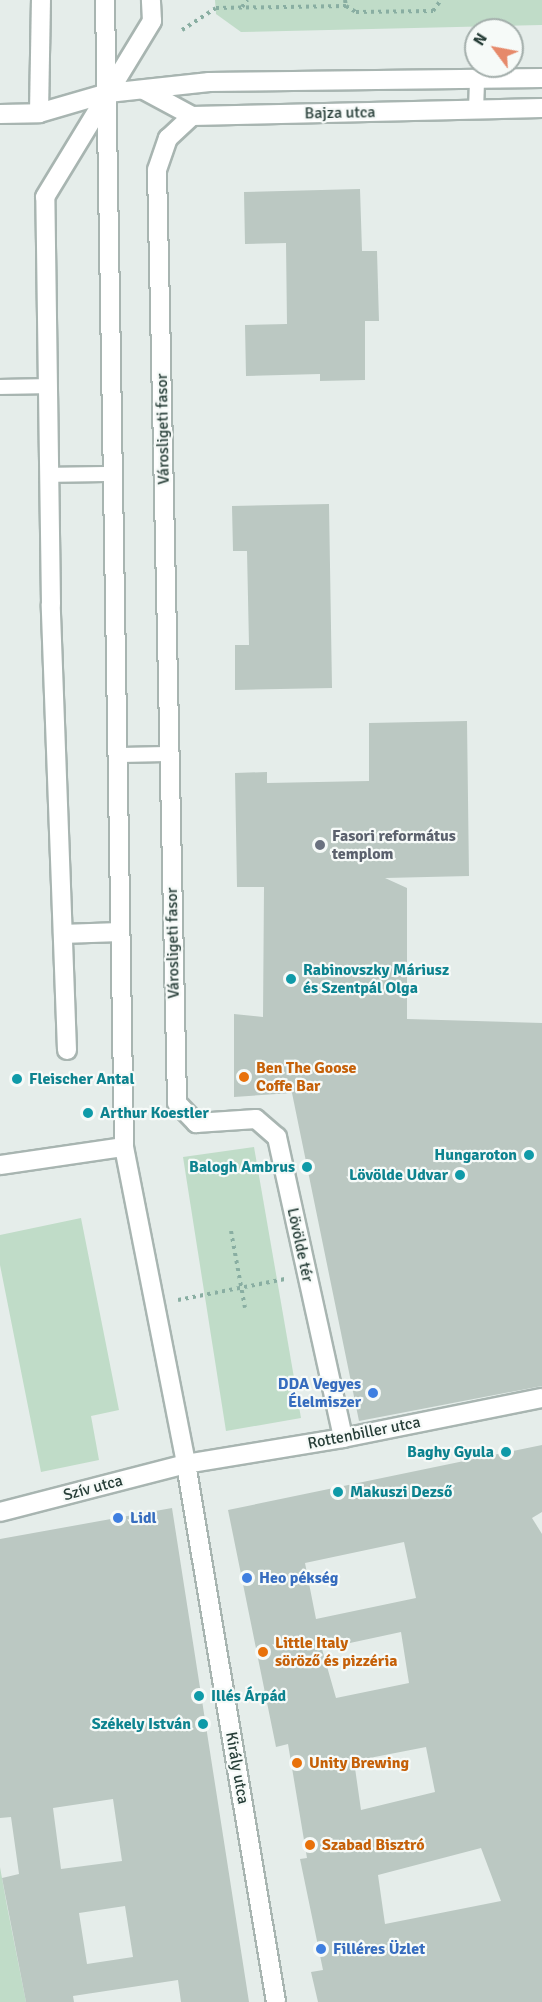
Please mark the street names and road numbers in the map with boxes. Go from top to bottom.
street label: Bajza utca [304,103,376,123]
street label: Városligeti fasor [152,373,174,485]
street label: Városligeti fasor [162,887,184,999]
street label: Lövölde tér [283,1206,317,1284]
street label: Rottenbiller utca [306,1413,422,1453]
street label: Szív utca [61,1471,125,1505]
street label: Király utca [221,1730,253,1806]

